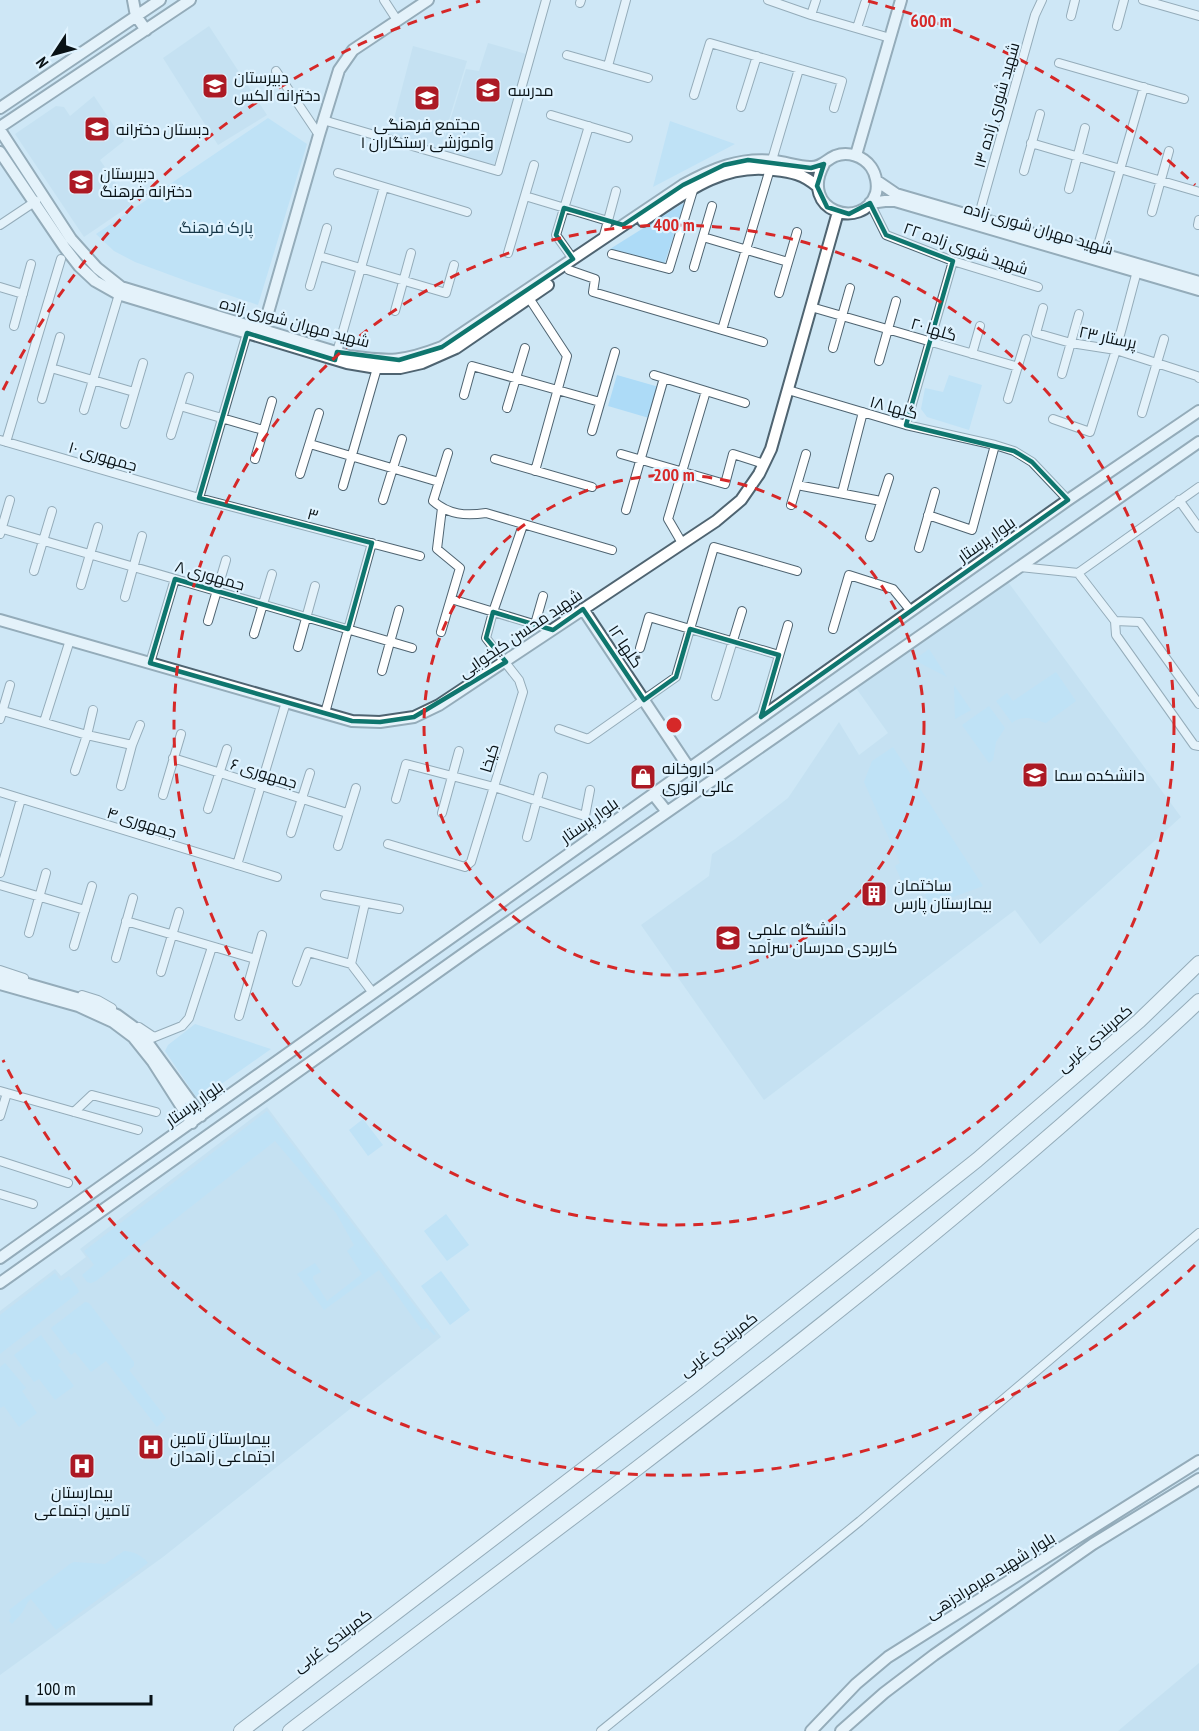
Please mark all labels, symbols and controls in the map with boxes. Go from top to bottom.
text: 600 m [910,9,952,32]
north arrow [24,24,84,84]
street label: شهید شوری زاده ۱۳ [969,40,1024,170]
text: N [31,53,52,72]
place label: دبیرستان دخترانه الکس [234,67,321,106]
school or university icon: دبیرستان دخترانه الکس [200,71,230,101]
school or university icon: مدرسه [473,75,503,105]
place label: مدرسه [508,80,554,100]
school or university icon: مجتمع فرهنگی وآموزشی رستگاران ۱ [412,83,442,113]
school or university icon: دبستان دخترانه [82,114,112,144]
place label: مجتمع فرهنگی وآموزشی رستگاران ۱ [360,114,494,153]
place label: دبستان دخترانه [116,119,209,140]
place label: دبیرستان دخترانه فرهنگ [100,163,192,201]
school or university icon: دبیرستان دخترانه فرهنگ [66,167,96,197]
street label: شهید مهران شوری زاده [962,197,1116,260]
text: 400 m [653,213,695,236]
park label: پارک فرهنگ [179,217,254,239]
street label: شهید شوری زاده ۲۲ [901,217,1031,280]
street label: شهید مهران شوری زاده [218,292,372,353]
street label: گلها ۲۰ [908,313,959,346]
street label: پرستار ۲۳ [1077,321,1139,355]
street label: گلها ۱۸ [867,391,920,424]
street label: جمهوری ۱۰ [66,437,140,476]
text: 200 m [653,463,695,486]
street label: ۳ [305,503,321,525]
street label: بلوار پرستار [952,512,1020,568]
street label: جمهوری ۸ [173,556,247,595]
street label: شهید محسن کیخوایی [454,584,586,683]
street label: گلها ۱۲ [604,621,648,672]
centre of rings [664,715,684,735]
street label: کیخا [475,741,503,775]
street label: جمهوری ۶ [228,753,300,794]
place label: داروخانه عالی انوری [662,758,735,797]
school or university icon: دانشکده سما [1020,760,1050,790]
shop icon: داروخانه عالی انوری [628,762,658,792]
place label: دانشکده سما [1054,765,1145,785]
street label: بلوار پرستار [555,793,623,849]
street label: جمهوری ۴ [104,802,179,843]
place label: ساختمان بیمارستان پارس [894,875,992,915]
building icon: ساختمان بیمارستان پارس [859,879,889,909]
place label: دانشگاه علمی کاربردی مدرسان سرآمد [748,919,897,958]
school or university icon: دانشگاه علمی کاربردی مدرسان سرآمد [713,923,743,953]
street label: کمربندی غربی [1052,1000,1137,1077]
street label: بلوار پرستار [160,1076,228,1132]
street label: کمربندی غربی [675,1307,762,1381]
place label: بیمارستان تامین اجتماعی زاهدان [170,1428,275,1467]
hospital icon: بیمارستان تامین اجتماعی زاهدان [136,1432,166,1462]
hospital icon: بیمارستان تامین اجتماعی [67,1451,97,1481]
place label: بیمارستان تامین اجتماعی [34,1482,131,1521]
street label: بلوار شهید میرمرادزهی [922,1527,1059,1624]
street label: کمربندی غربی [289,1604,376,1677]
scale bar [27,1668,152,1706]
text: 100 m [36,1677,76,1700]

